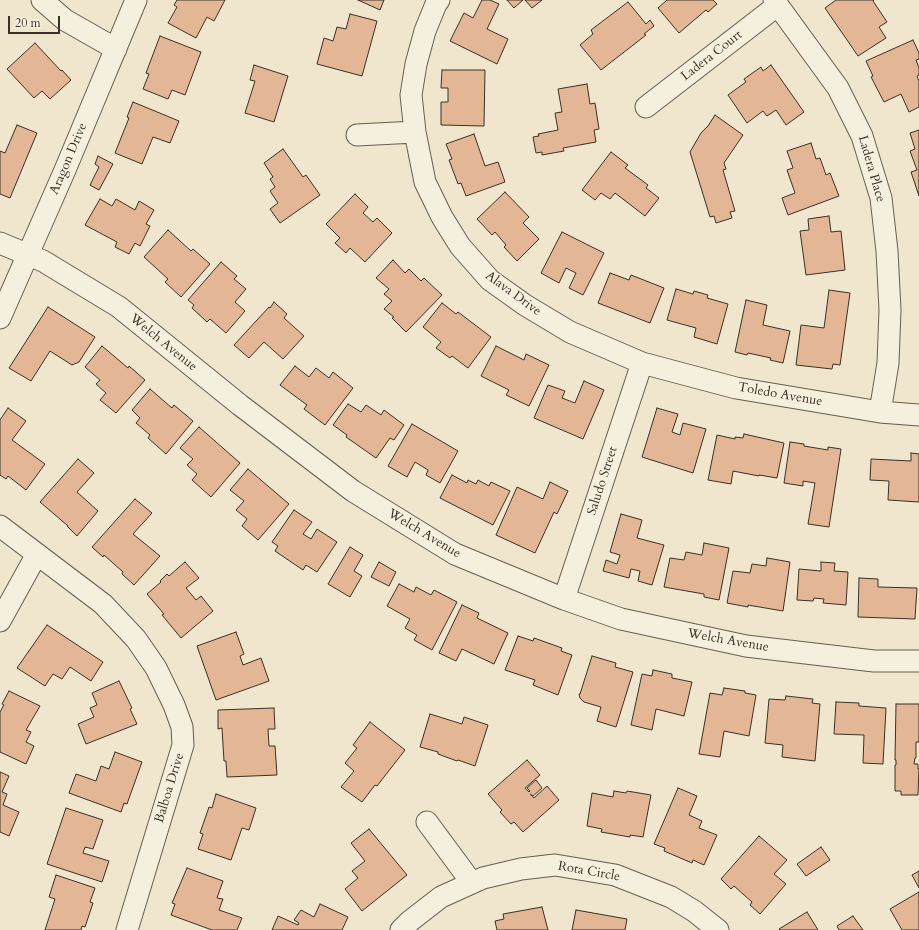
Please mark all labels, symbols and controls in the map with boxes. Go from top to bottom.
scale bar [10,8,62,34]
text: 20 m [15,15,41,31]
street label: Ladera Court [678,27,746,85]
street label: Aragon Drive [47,121,91,197]
street label: Ladera Place [854,134,888,204]
street label: Alava Drive [482,268,544,320]
street label: Welch Avenue [126,311,200,375]
street label: Toledo Avenue [737,380,823,410]
street label: Saludo Street [585,445,621,517]
street label: Welch Avenue [385,506,463,562]
street label: Welch Avenue [686,626,770,656]
street label: Balboa Drive [152,751,188,825]
street label: Rota Circle [557,859,621,885]

